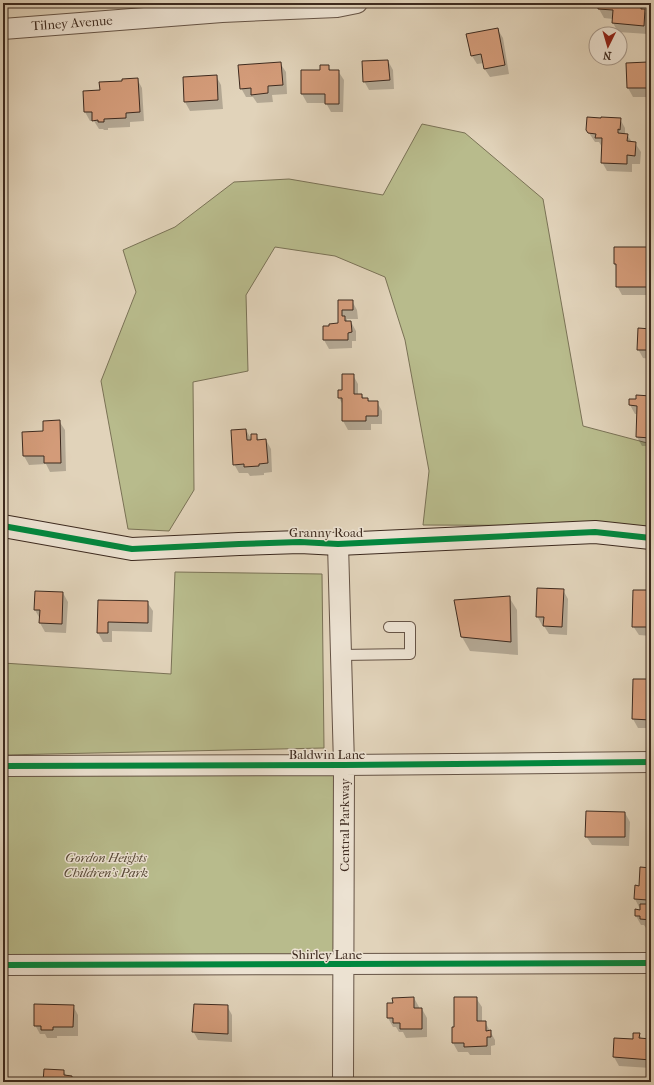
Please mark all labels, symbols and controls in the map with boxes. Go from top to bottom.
street label: Tilney Avenue [31,13,114,33]
north arrow [588,26,628,66]
text: N [602,49,612,62]
street label: Granny Road [289,525,364,540]
street label: Baldwin Lane [289,747,366,762]
street label: Central Parkway [337,777,352,872]
park label: Gordon Heights Children's Park [64,850,148,880]
street label: Shirley Lane [292,947,363,962]

